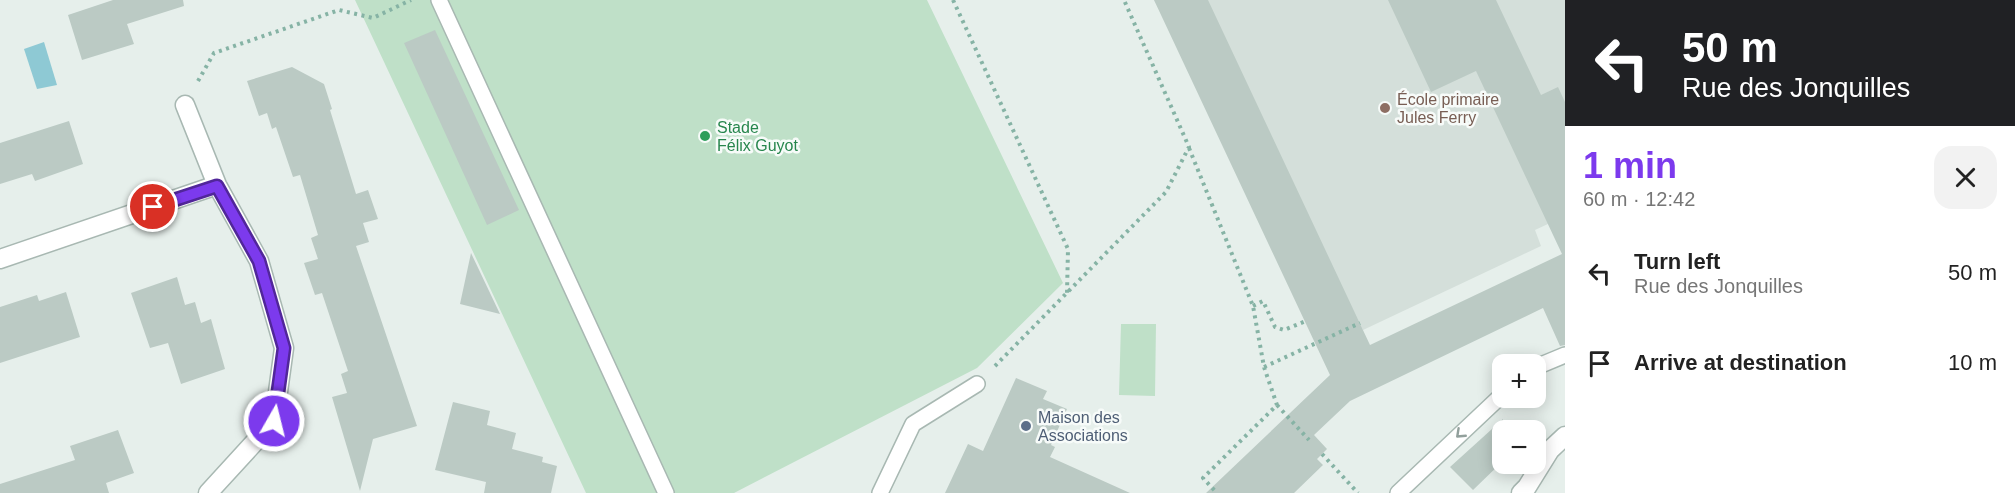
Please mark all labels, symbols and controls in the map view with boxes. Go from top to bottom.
icon: left [1583,24,1661,102]
text: 50 m [1682,24,1778,71]
text: Rue des Jonquilles [1682,73,1910,103]
place label: École primaire Jules Ferry [1397,90,1499,126]
marker: École primaire Jules Ferry [1378,101,1392,115]
place label: Stade Félix Guyot [717,119,798,154]
marker: Stade Félix Guyot [698,129,712,143]
text: 1 min [1583,145,1677,186]
button: close [1934,146,1997,209]
pin [127,181,178,232]
text: 60 m · 12:42 [1583,188,1695,210]
icon: arrive [136,190,169,223]
text: Turn left [1634,249,1720,274]
icon: left [1583,257,1616,290]
text: 50 m [1948,260,1997,285]
text: Rue des Jonquilles [1634,275,1803,297]
icon: arrive [1583,347,1616,380]
text: Arrive at destination [1634,350,1847,375]
text: 10 m [1948,350,1997,375]
map controls [1492,354,1546,474]
button: + [1492,354,1546,408]
position arrow [242,389,306,453]
place label: Maison des Associations [1038,409,1128,444]
marker: Maison des Associations [1019,419,1033,433]
button: − [1492,420,1546,474]
one-way arrow [1457,427,1468,438]

